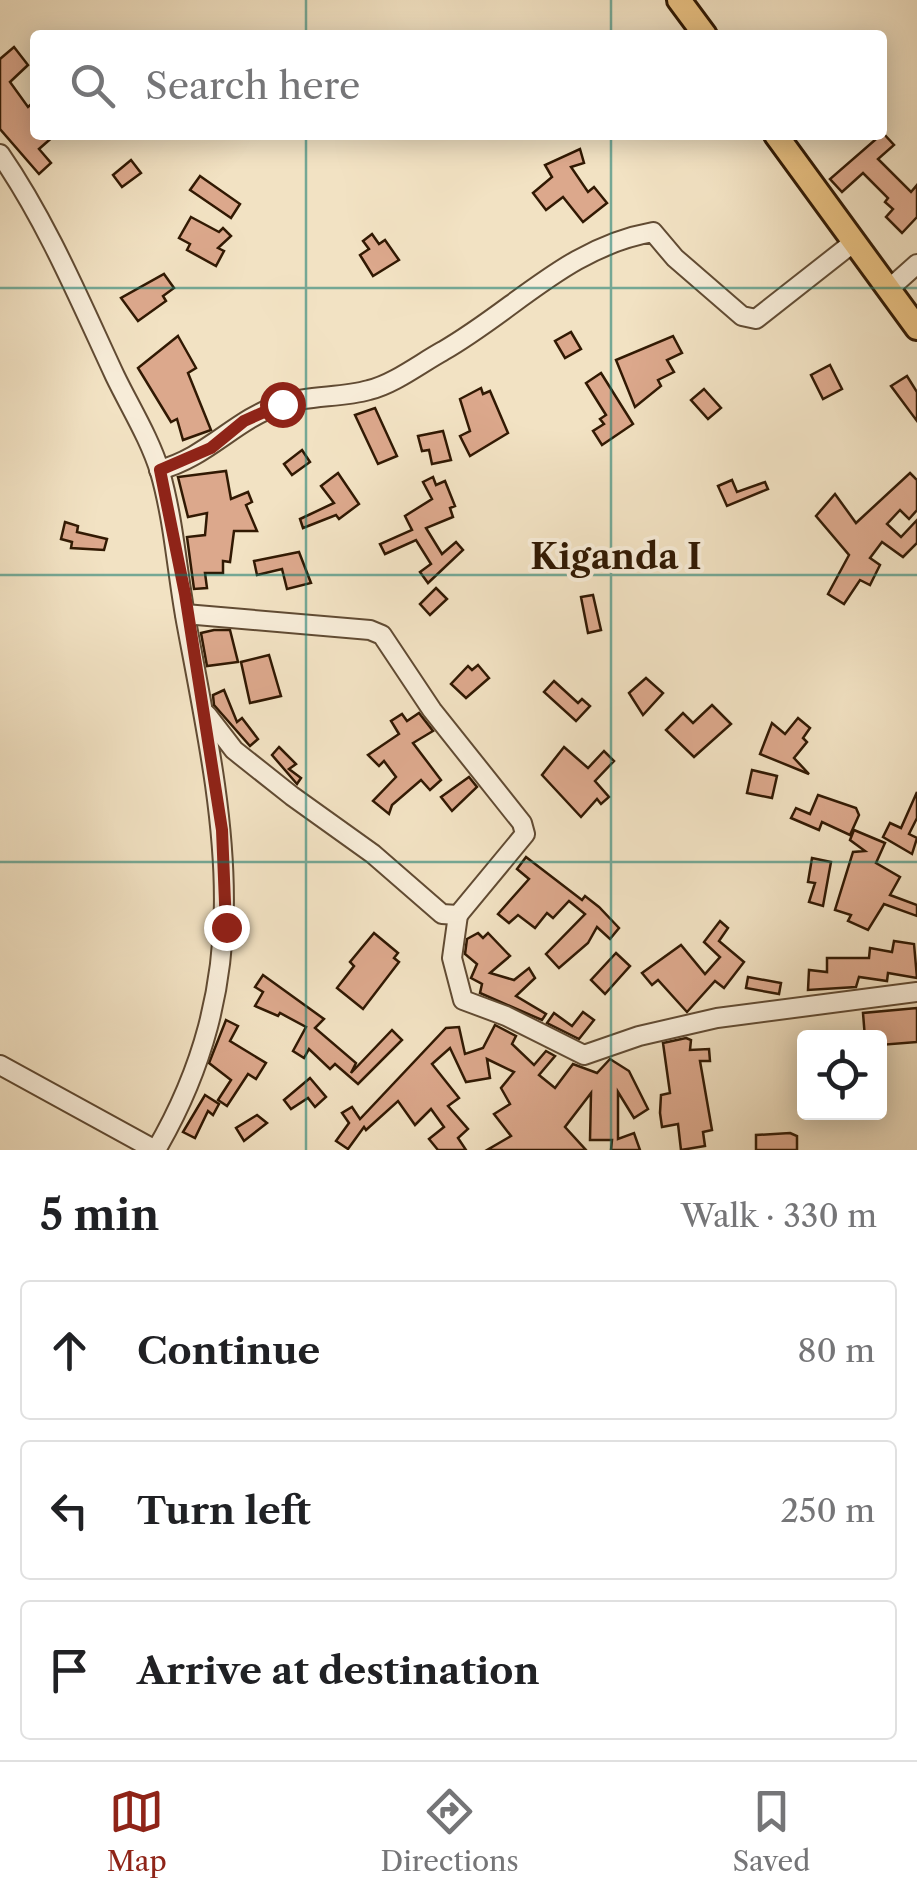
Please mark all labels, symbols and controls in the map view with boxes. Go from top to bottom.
search box [30,30,887,140]
icon: search [65,58,120,113]
text: Search here [145,62,360,109]
route start [260,382,306,428]
district label: Kiganda I [530,535,702,578]
route end [204,905,250,951]
map controls [797,1030,887,1120]
button: locate [797,1030,887,1120]
text: 5 min [40,1189,159,1241]
text: Walk · 330 m [681,1196,877,1235]
icon: ahead [42,1323,97,1378]
text: Continue [137,1327,320,1374]
text: 80 m [797,1331,875,1370]
icon: left [42,1483,97,1538]
text: Turn left [137,1487,311,1534]
text: 250 m [781,1491,875,1530]
icon: arrive [42,1643,97,1698]
text: Arrive at destination [137,1647,540,1694]
tab: Map [107,1784,167,1878]
tab: Directions [380,1784,519,1878]
tab: Saved [732,1784,810,1878]

